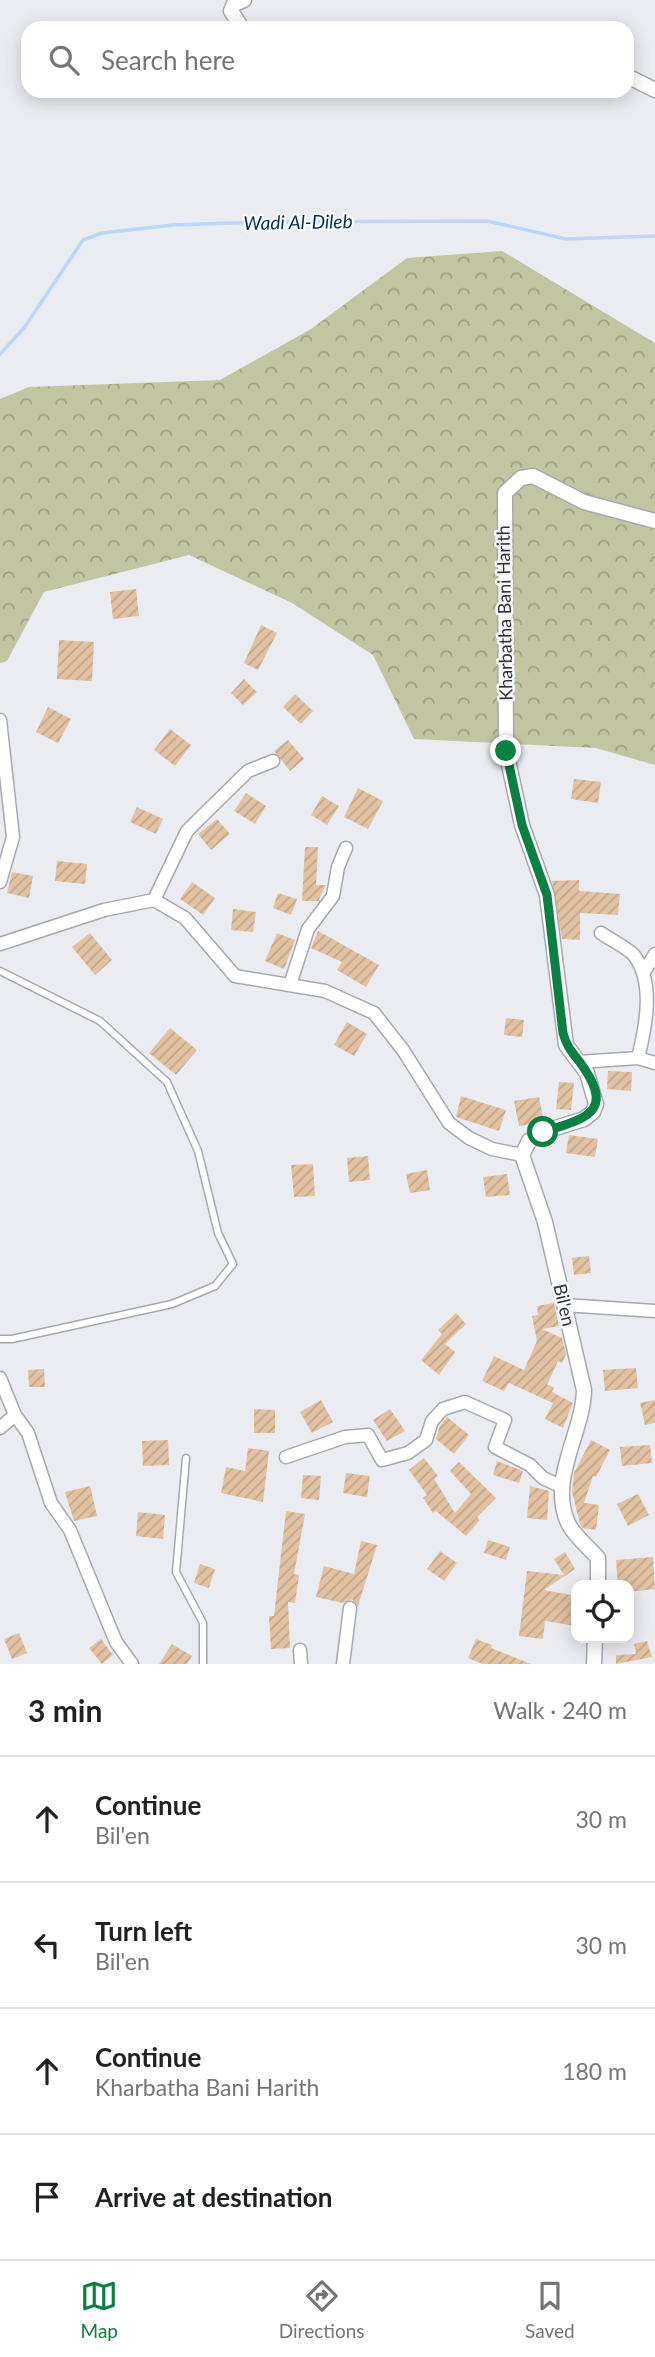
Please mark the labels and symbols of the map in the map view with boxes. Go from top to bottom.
water label: Wadi Al-Dileb [243,209,353,234]
street label: Kharbatha Bani Harith [491,525,517,701]
route end [490,735,521,766]
route start [527,1116,558,1147]
street label: Bil'en [549,1281,581,1328]

